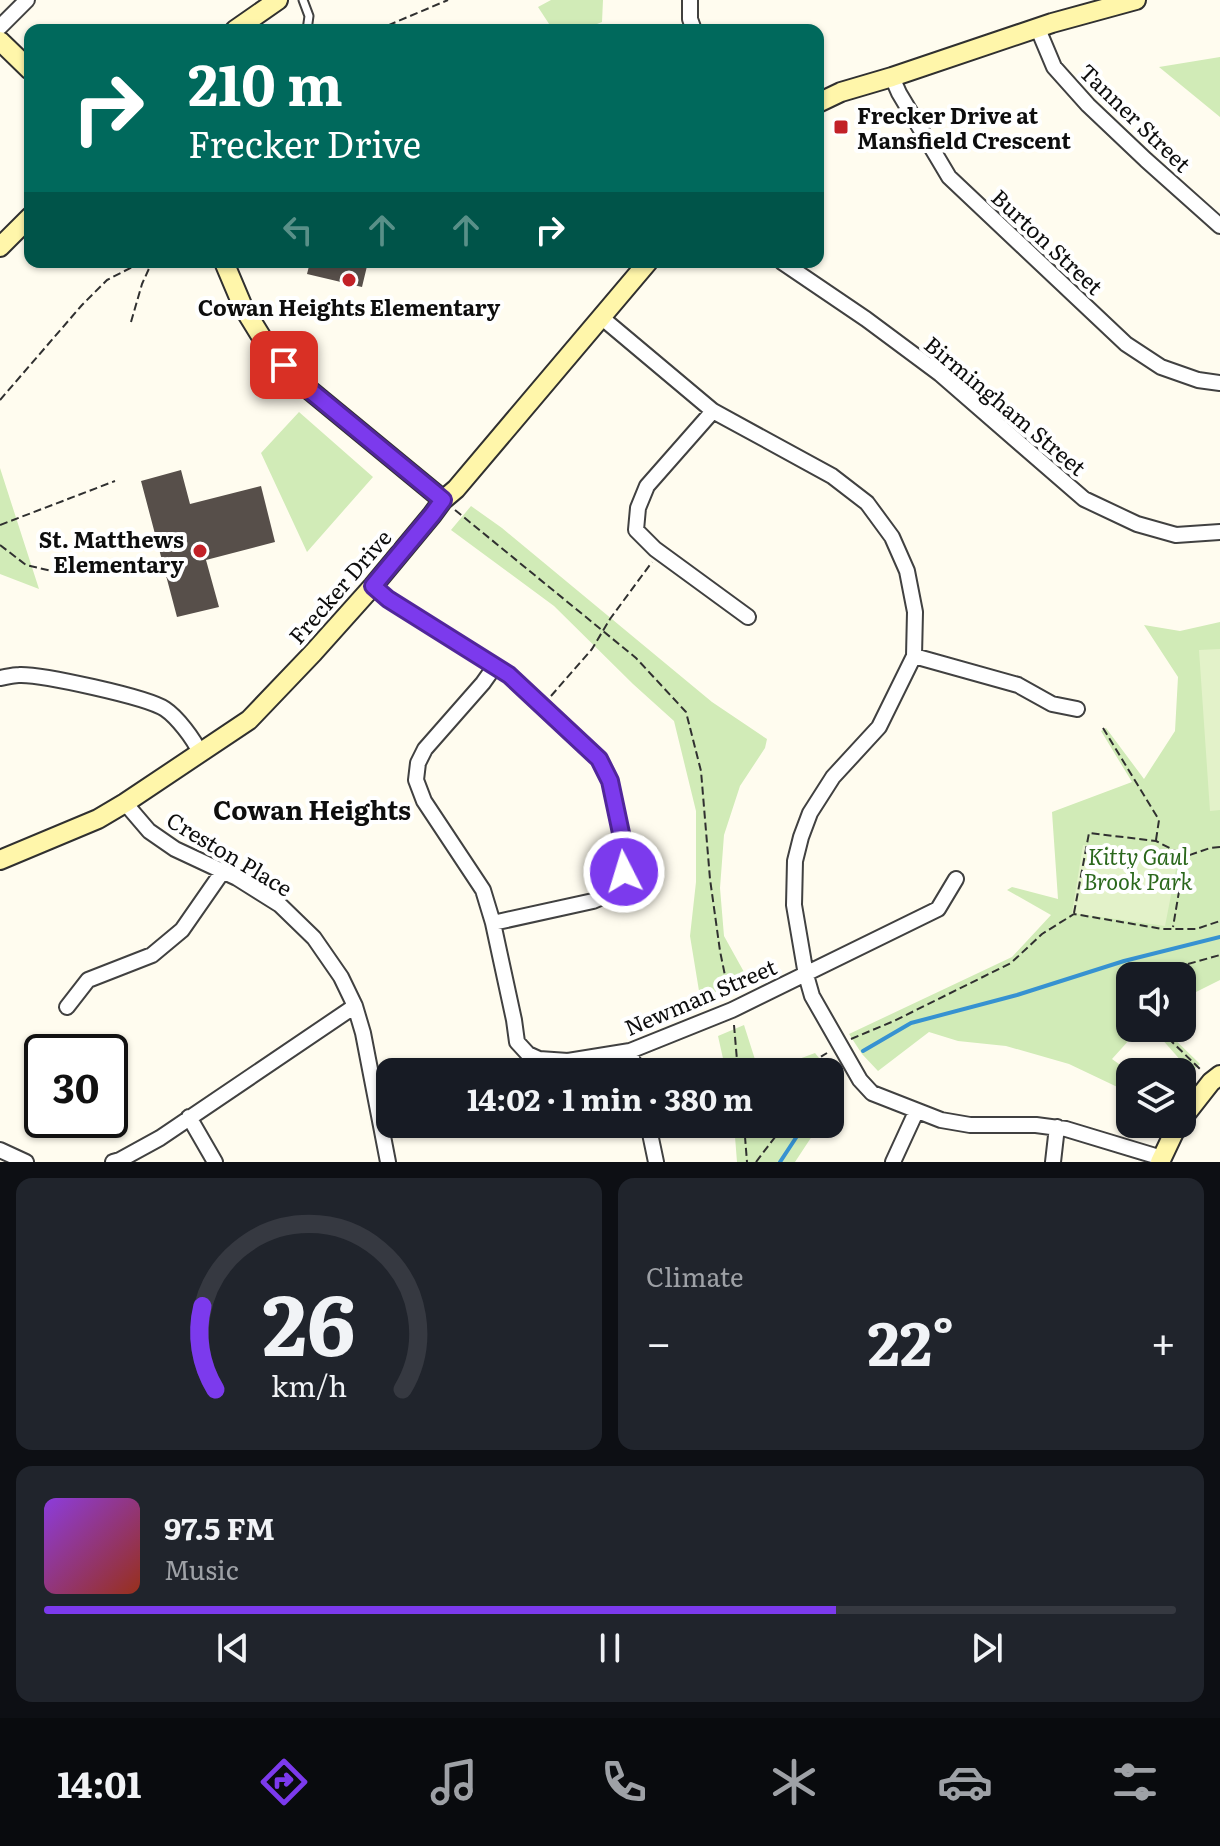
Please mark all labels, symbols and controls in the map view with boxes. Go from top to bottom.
text: 210 m [188,40,343,123]
street label: Tanner Street [1073,55,1199,179]
icon: right [56,56,160,160]
place label: Frecker Drive at Mansfield Crescent [857,98,1071,156]
text: Frecker Drive [188,116,421,169]
marker: Frecker Drive at Mansfield Crescent [832,118,850,136]
street label: Burton Street [985,180,1111,302]
icon: left [276,208,320,252]
icon: ahead [360,208,404,252]
icon: ahead [444,208,488,252]
icon: right [528,208,572,252]
marker: Cowan Heights Elementary [340,271,358,289]
place label: Cowan Heights Elementary [198,290,501,323]
street label: Birmingham Street [918,327,1094,483]
pin [250,331,318,399]
icon: arrive [262,343,306,387]
street label: Frecker Drive [280,521,398,651]
place label: St. Matthews Elementary [39,522,185,580]
marker: St. Matthews Elementary [191,542,209,560]
district label: Cowan Heights [213,789,411,828]
street label: Creston Place [161,802,299,904]
position arrow [582,830,666,914]
park label: Kitty Gaul Brook Park [1083,839,1193,897]
street label: Newman Street [619,949,781,1043]
map controls [1116,962,1196,1138]
button: sound [1116,962,1196,1042]
speed limit sign: 30 [24,1034,128,1138]
button: layers [1116,1058,1196,1138]
text: 14:02 · 1 min · 380 m [467,1076,753,1120]
text: Climate [646,1256,744,1295]
text: 26 [262,1258,356,1382]
text: 22° [868,1295,954,1384]
text: − [646,1307,672,1373]
text: + [1150,1307,1176,1373]
text: km/h [271,1363,347,1406]
text: 97.5 FM [164,1505,275,1549]
text: Music [164,1549,239,1588]
icon: previous [211,1626,255,1670]
icon: pause [588,1626,632,1670]
icon: next [965,1626,1009,1670]
icon: directions [256,1754,312,1810]
icon: music [426,1754,482,1810]
icon: phone [596,1754,652,1810]
icon: climate [766,1754,822,1810]
icon: car [937,1754,993,1810]
icon: filters [1107,1754,1163,1810]
text: 14:01 [57,1756,141,1809]

